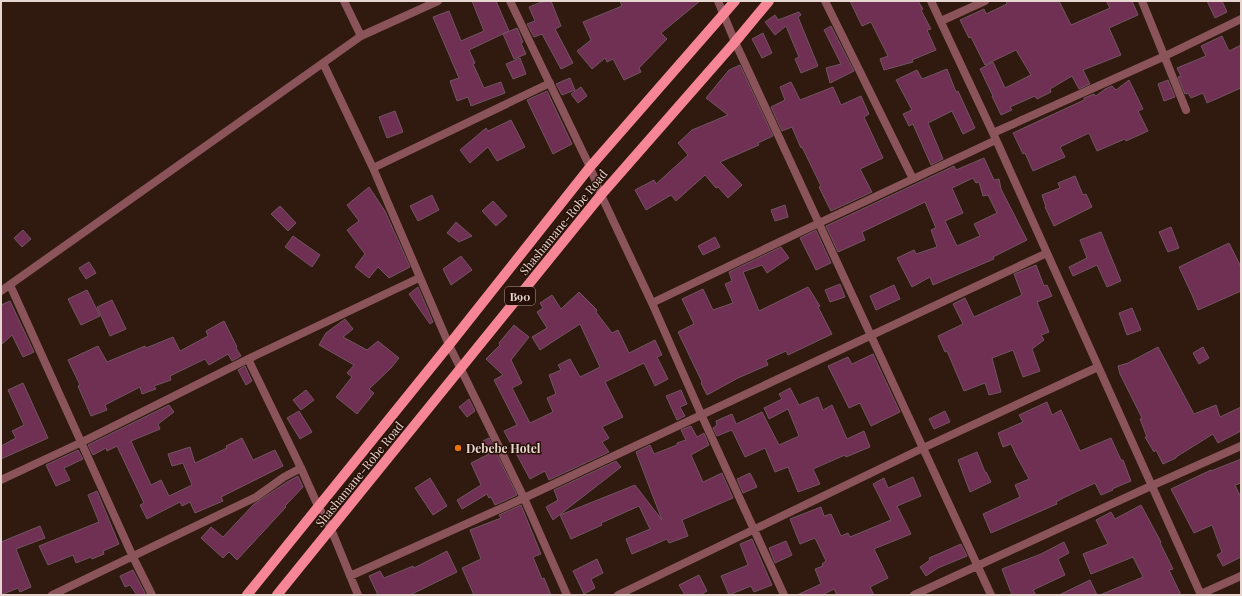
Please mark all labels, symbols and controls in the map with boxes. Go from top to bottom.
street label: Shashamane-Robe Road [515,166,611,278]
road number: B90 [505,287,535,305]
street label: Shashamane-Robe Road [311,418,407,530]
place label: Debebe Hotel [466,440,541,456]
marker: Debebe Hotel [453,443,463,453]

